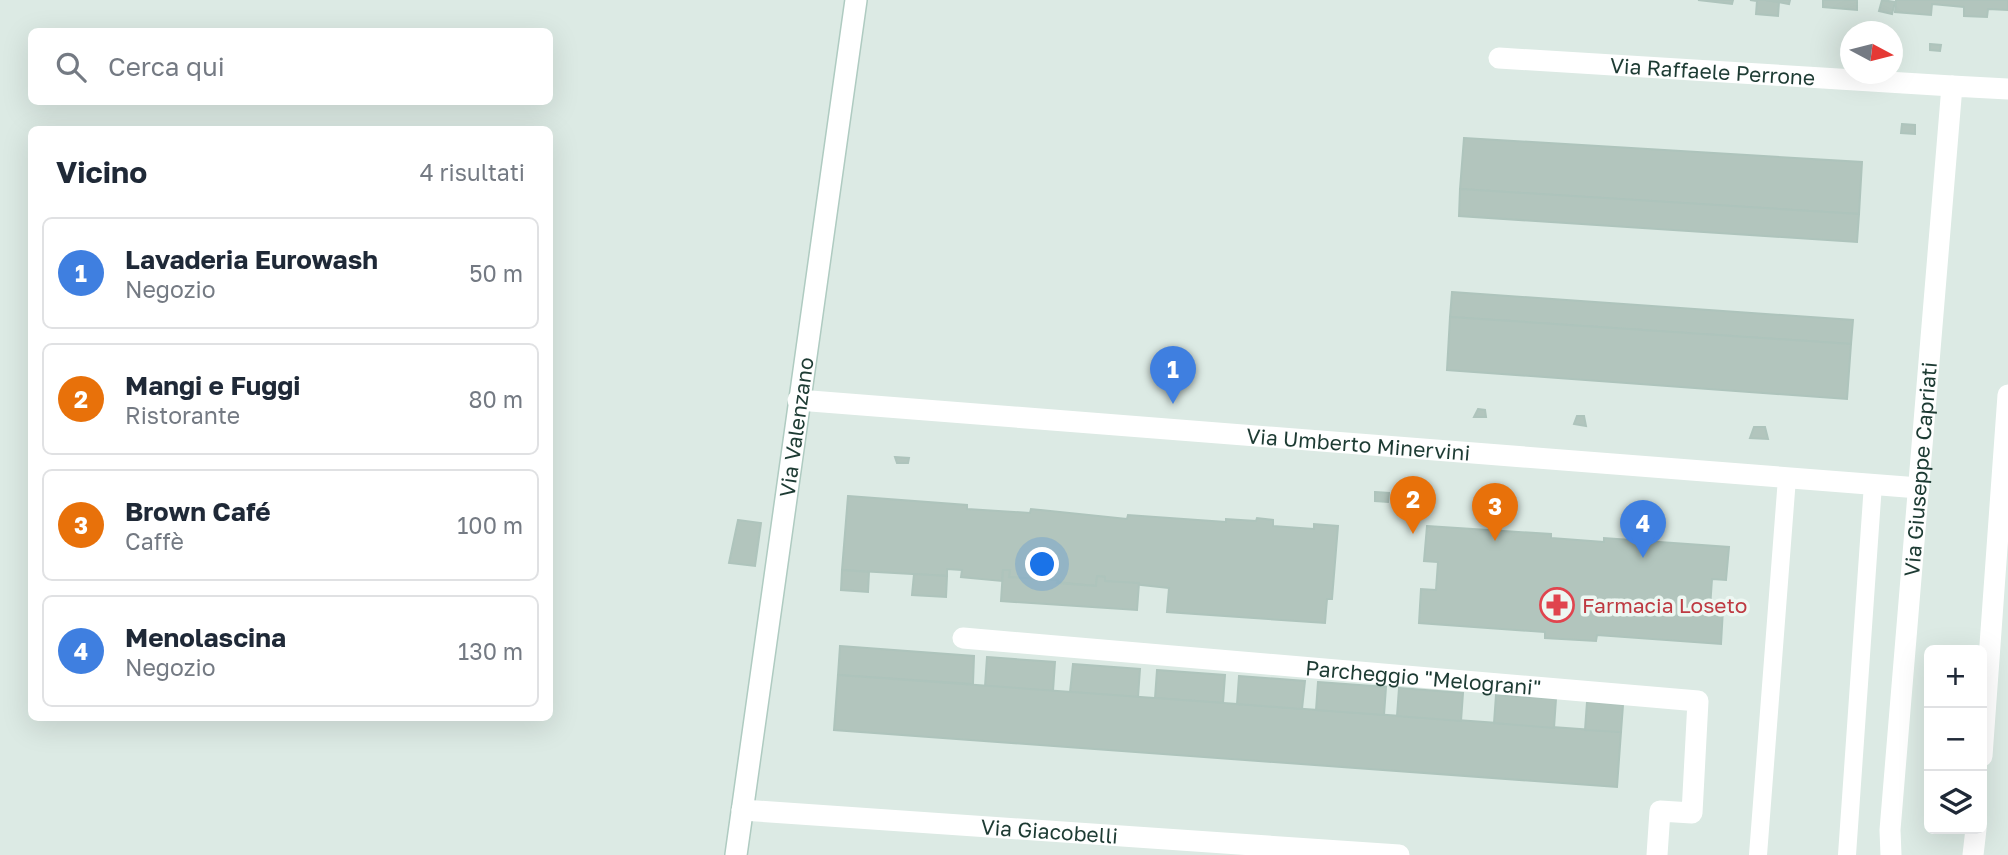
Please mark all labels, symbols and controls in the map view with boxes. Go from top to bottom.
north arrow [1840,21,1903,84]
search box [28,28,553,105]
icon: search [52,48,90,86]
text: Cerca qui [108,51,225,82]
street label: Via Raffaele Perrone [1609,52,1816,91]
text: Vicino [56,154,147,190]
text: 4 risultati [420,158,525,186]
text: Lavaderia Eurowash [125,244,378,275]
text: 1 [75,259,87,287]
text: 50 m [469,259,523,287]
text: Negozio [125,275,215,303]
pin: 1 [1150,346,1196,404]
street label: Via Valenzano [773,355,819,499]
street label: Via Giuseppe Capriati [1898,361,1942,578]
text: Mangi e Fuggi [125,370,300,401]
text: 2 [74,385,88,413]
text: 80 m [469,385,523,413]
text: Ristorante [125,401,240,429]
street label: Via Umberto Minervini [1245,422,1471,466]
pin: 2 [1390,476,1436,534]
pin: 3 [1472,483,1518,541]
text: Brown Café [125,496,271,527]
pin: 4 [1620,500,1666,558]
text: 3 [74,511,88,539]
text: 100 m [457,511,523,539]
text: Caffè [125,527,184,555]
your location [1025,547,1059,581]
pharmacy icon: Farmacia Loseto [1538,586,1576,624]
place label: Farmacia Loseto [1582,592,1747,618]
text: Menolascina [125,622,286,653]
text: 4 [74,637,88,665]
text: 130 m [458,637,523,665]
map controls [1924,645,1987,834]
button: + [1924,645,1987,708]
text: Negozio [125,653,215,681]
street label: Parcheggio "Melograni" [1304,654,1542,701]
button: − [1924,708,1987,771]
button: layers [1924,771,1987,834]
street label: Via Giacobelli [980,813,1119,849]

